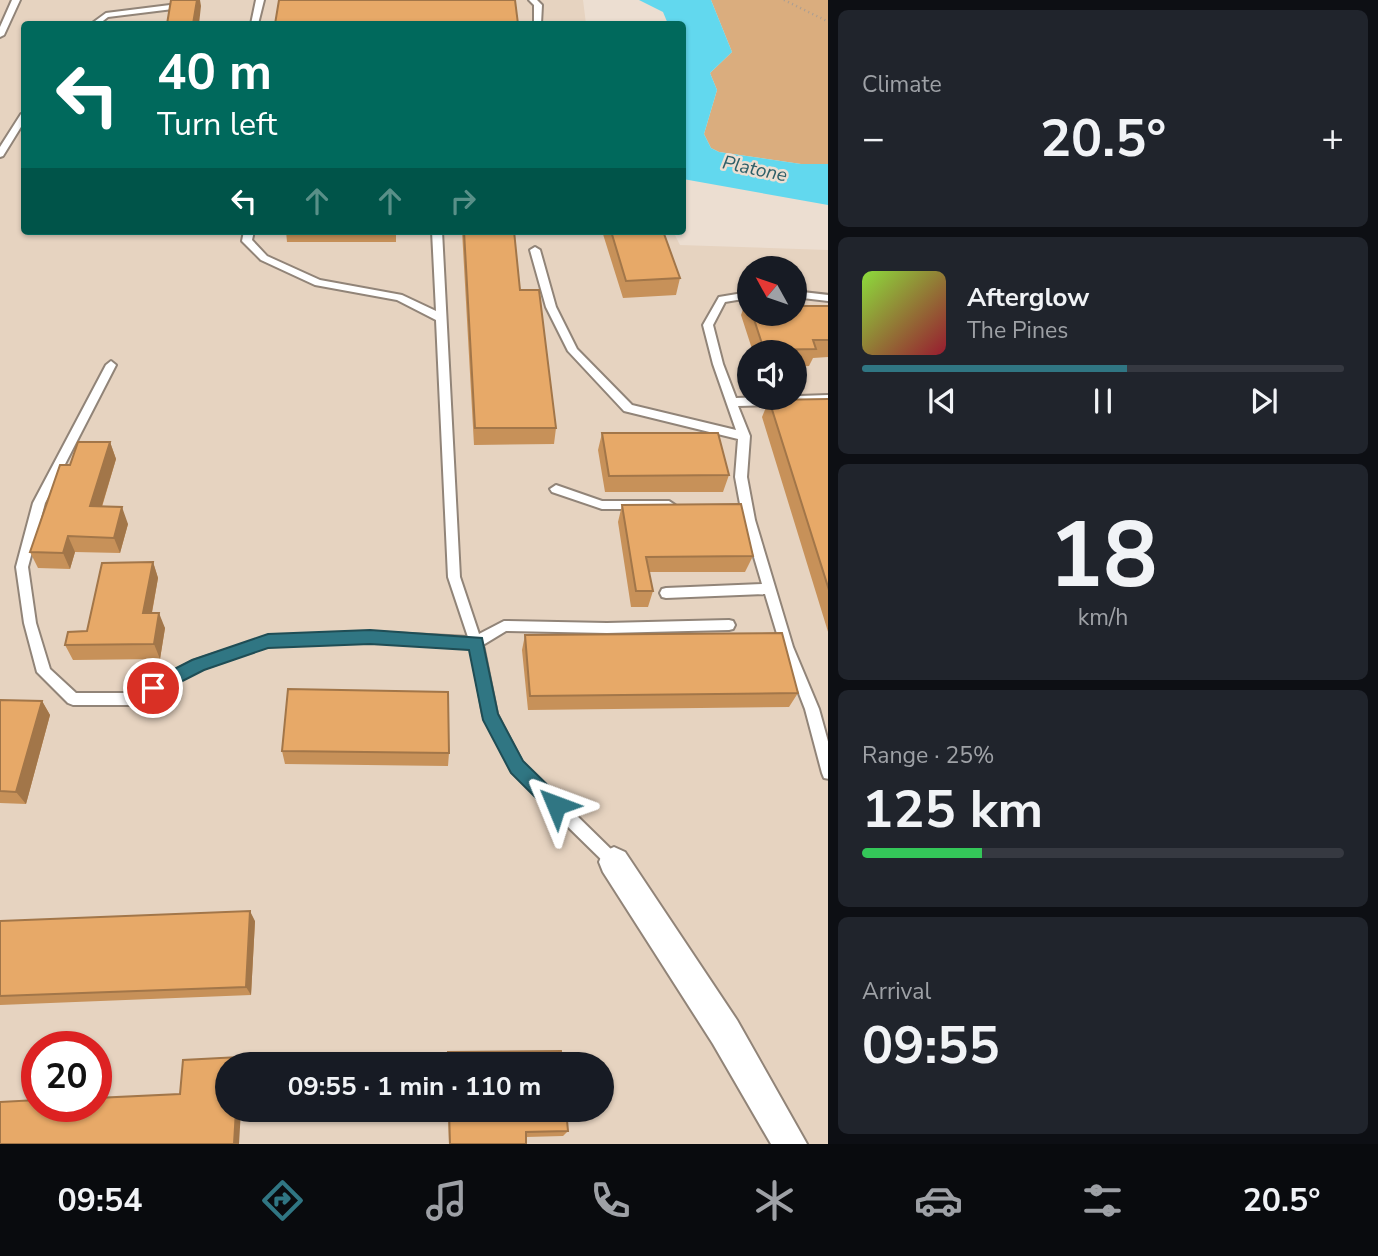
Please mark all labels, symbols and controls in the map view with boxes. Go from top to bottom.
text: 40 m [157,39,272,106]
icon: left [42,49,133,140]
text: Climate [862,69,942,100]
text: Turn left [157,103,277,146]
text: 20.5° [1040,103,1166,174]
text: − [862,113,885,164]
text: + [1321,113,1344,164]
water label: Platone [720,149,790,189]
icon: left [225,182,263,220]
icon: ahead [298,182,336,220]
icon: ahead [371,182,409,220]
icon: right [444,182,482,220]
north arrow [737,256,807,326]
map controls [737,256,807,410]
text: Afterglow [967,280,1090,315]
text: The Pines [967,315,1068,346]
button: sound [737,340,807,410]
icon: previous [923,382,961,420]
icon: pause [1084,382,1122,420]
icon: next [1245,382,1283,420]
text: 18 [1048,494,1158,618]
text: km/h [1078,602,1128,633]
pin [123,658,183,718]
icon: arrive [134,669,172,707]
text: Range · 25% [862,740,994,771]
position arrow [519,768,593,842]
text: 125 km [862,774,1043,845]
text: Arrival [862,976,931,1007]
text: 09:55 [862,1010,1000,1081]
speed limit sign: 20 [21,1031,112,1122]
text: 09:55 · 1 min · 110 m [288,1069,541,1104]
icon: directions [258,1176,307,1225]
icon: music [422,1176,471,1225]
icon: phone [586,1176,635,1225]
icon: climate [750,1176,799,1225]
icon: car [914,1176,963,1225]
icon: filters [1078,1176,1127,1225]
text: 09:54 [58,1179,142,1222]
text: 20.5° [1243,1179,1320,1222]

